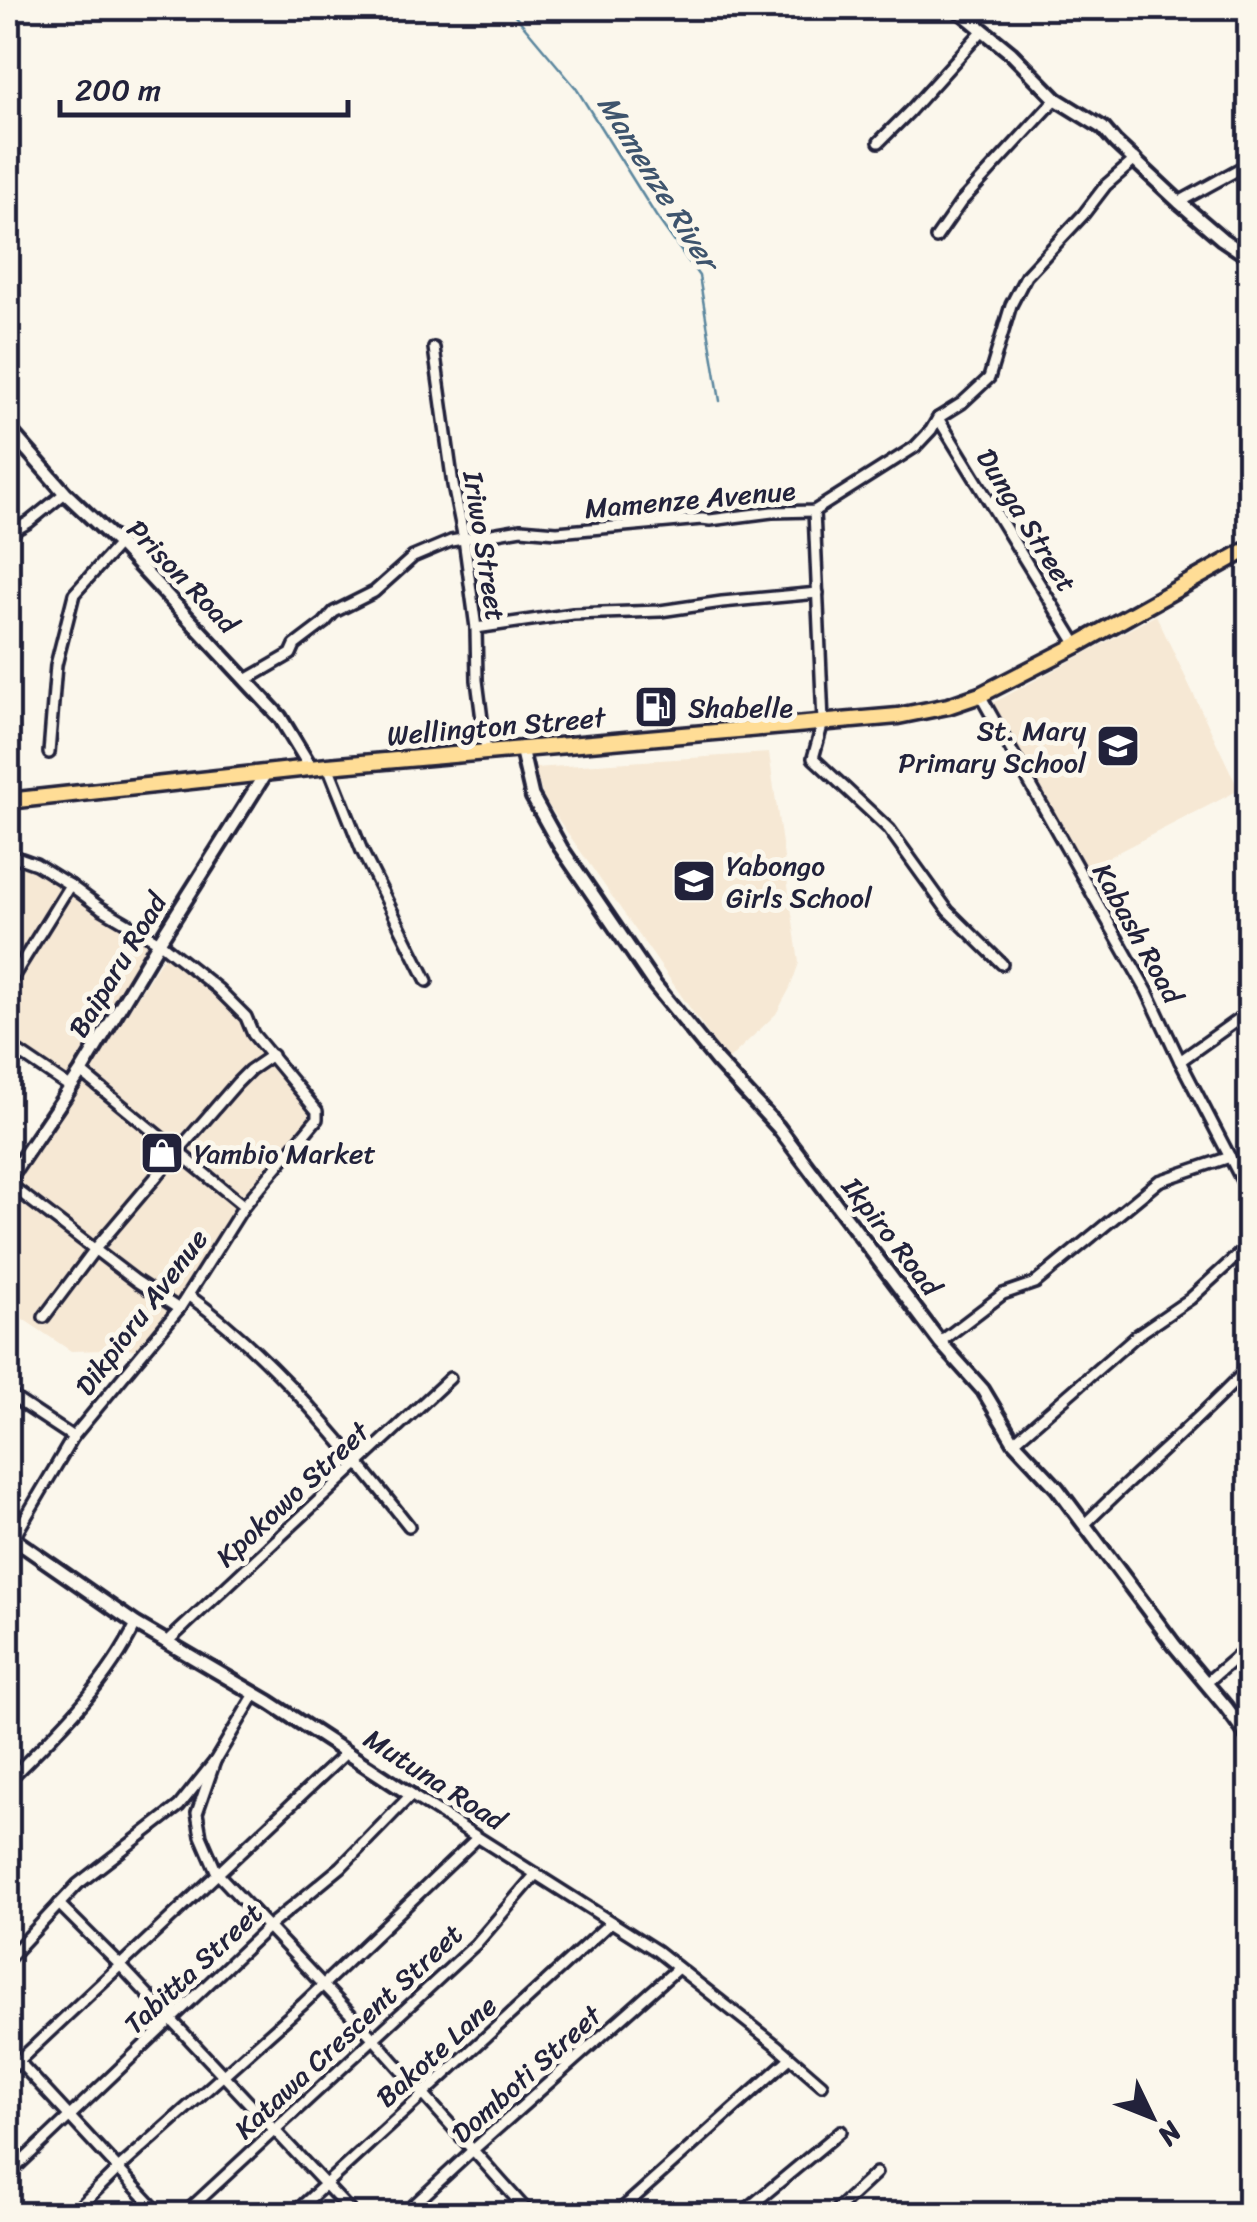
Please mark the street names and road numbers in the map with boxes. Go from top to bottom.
street label: Dunga Street [963,438,1090,602]
street label: Iriwo Street [448,466,521,625]
street label: Mamenze Avenue [583,466,797,533]
street label: Prison Road [114,507,252,647]
street label: Wellington Street [385,692,609,760]
street label: Kabash Road [1079,854,1198,1015]
street label: Baiparu Road [55,881,181,1047]
street label: Ikpiro Road [828,1165,956,1309]
street label: Dikpioru Avenue [62,1218,221,1407]
street label: Kpokowo Street [204,1408,382,1579]
street label: Mutuna Road [354,1715,518,1845]
street label: Tabitta Street [112,1890,275,2047]
street label: Katawa Crescent Street [222,1911,475,2151]
street label: Bakote Lane [364,1983,509,2120]
street label: Domboti Street [440,1992,614,2156]

